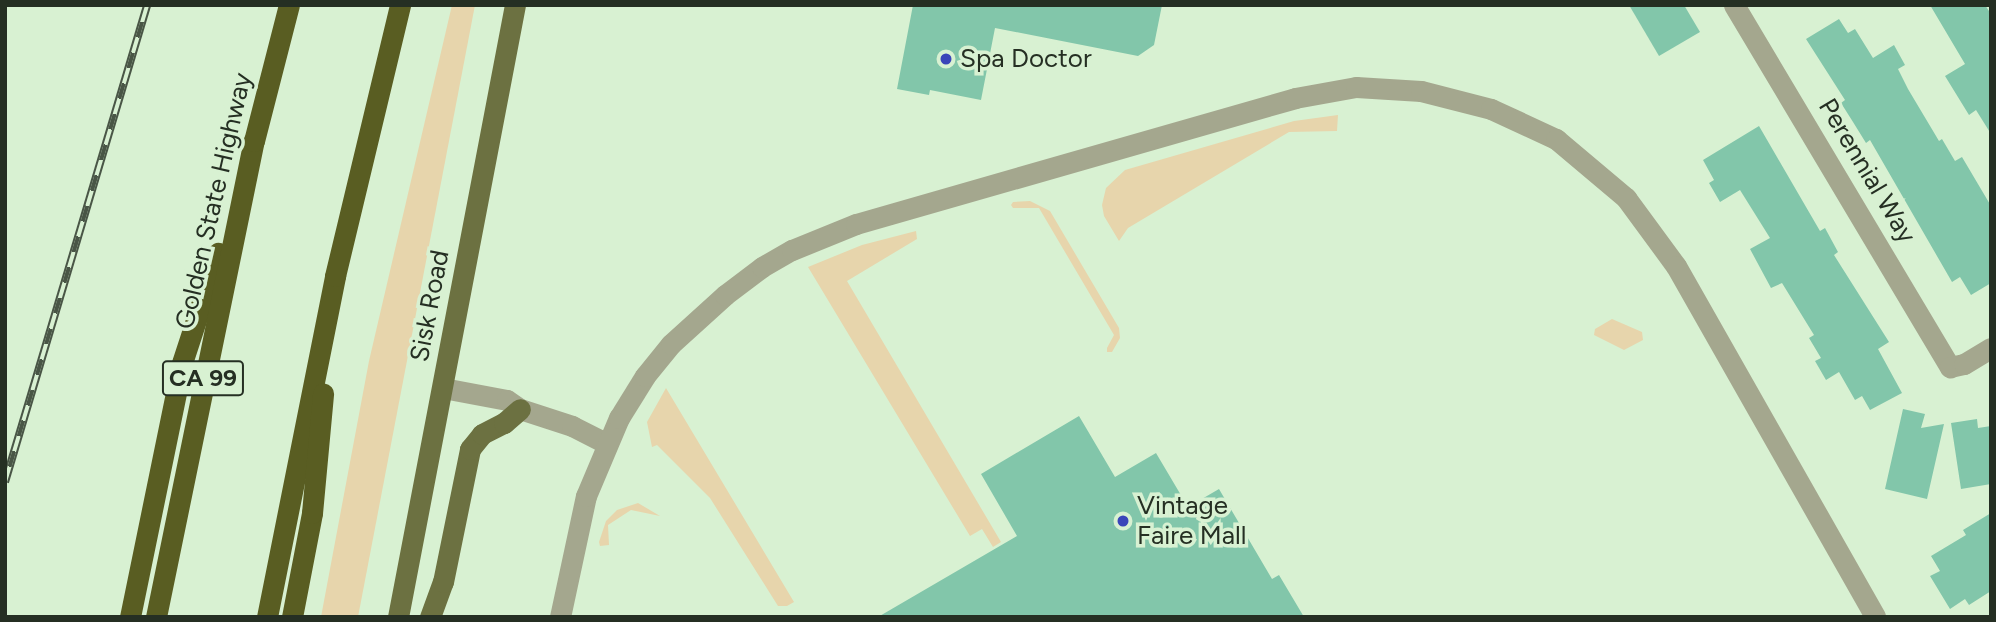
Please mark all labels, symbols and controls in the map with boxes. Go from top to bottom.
place label: Spa Doctor [960,43,1092,75]
marker: Spa Doctor [938,51,954,67]
street label: Golden State Highway [169,70,259,332]
street label: Perennial Way [1812,93,1922,249]
street label: Sisk Road [404,248,456,364]
road number: CA 99 [161,358,245,398]
place label: Vintage Faire Mall [1137,490,1246,552]
marker: Vintage Faire Mall [1115,513,1131,529]

